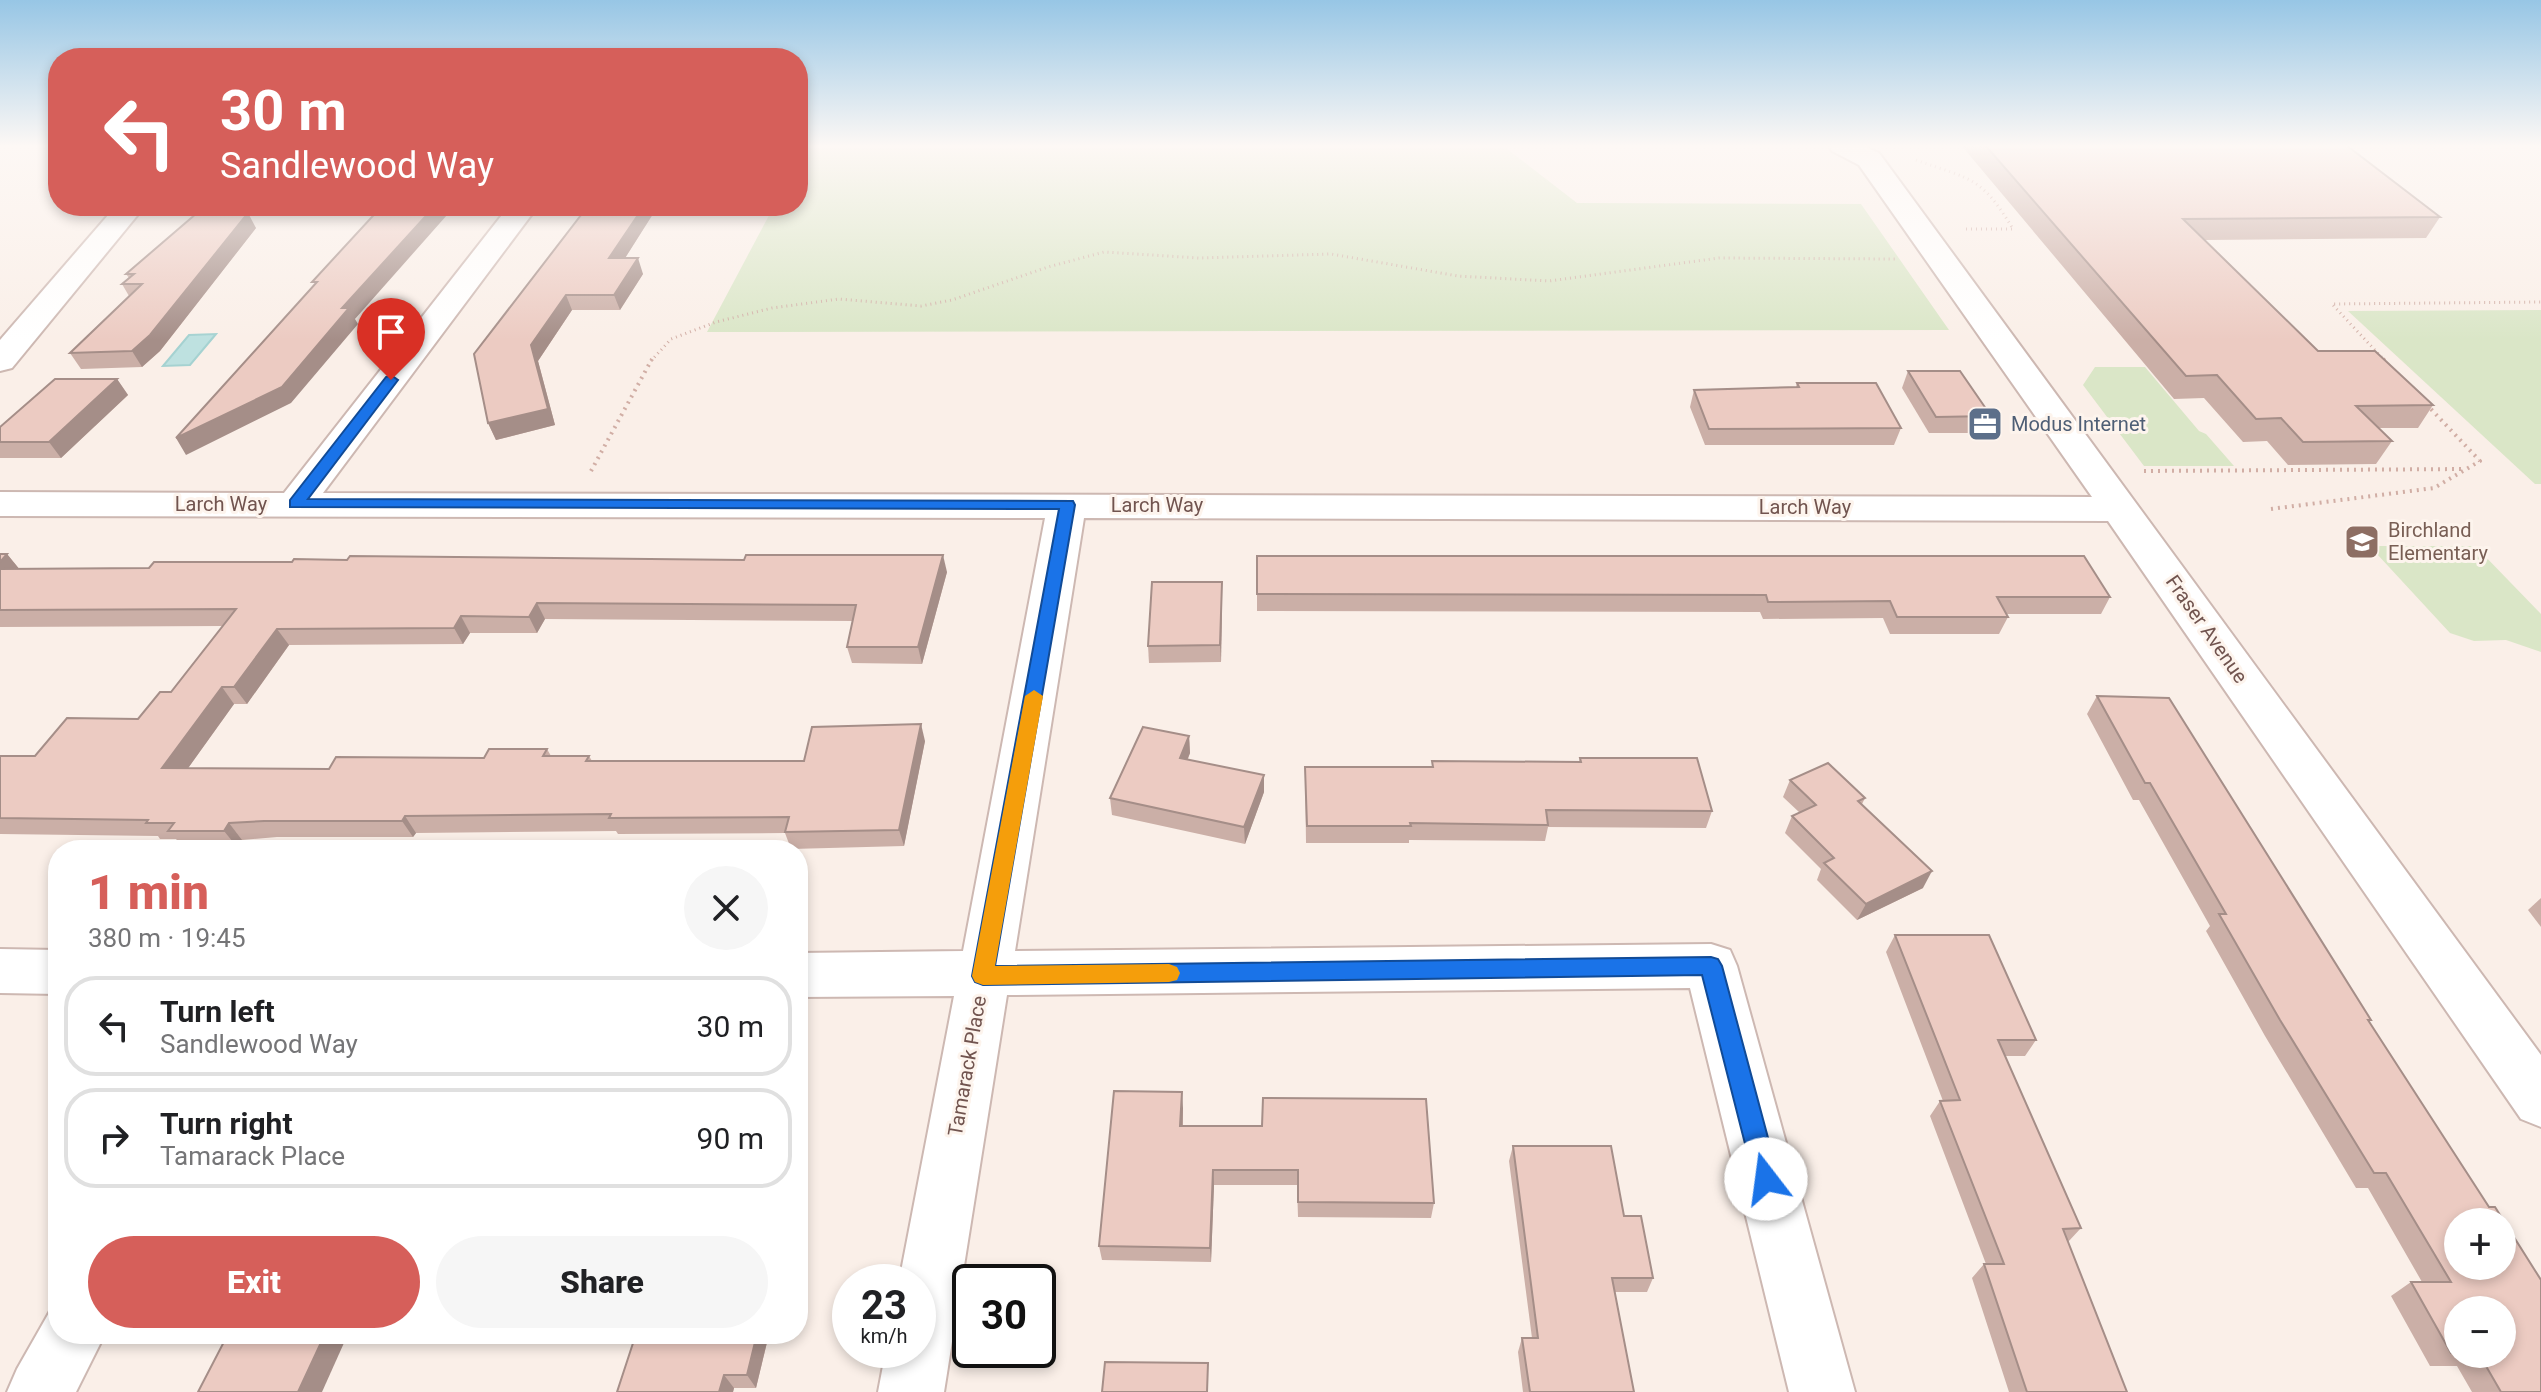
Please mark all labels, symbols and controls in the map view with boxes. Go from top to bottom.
text: 30 m [220,78,347,144]
icon: left [88,80,192,184]
text: Sandlewood Way [220,145,494,187]
pin [357,298,425,380]
icon: arrive [369,310,413,354]
office icon: Modus Internet [1966,405,2004,443]
place label: Modus Internet [2011,412,2146,436]
street label: Larch Way [175,492,268,516]
street label: Larch Way [1111,493,1204,517]
street label: Larch Way [1759,495,1852,519]
place label: Birchland Elementary [2388,518,2488,565]
school or university icon: Birchland Elementary [2343,523,2381,561]
street label: Fraser Avenue [2161,570,2253,688]
text: 1 min [88,864,209,921]
button: close [684,866,768,950]
text: 380 m · 19:45 [88,923,246,953]
text: Turn left [160,994,275,1029]
street label: Tamarack Place [943,994,991,1138]
icon: left [92,1004,136,1048]
text: 30 m [697,1009,764,1044]
text: Sandlewood Way [160,1029,358,1059]
text: Turn right [160,1106,293,1141]
icon: right [92,1116,136,1160]
text: 90 m [697,1121,764,1156]
position arrow [1724,1137,1808,1221]
text: Tamarack Place [160,1141,345,1171]
map controls [2444,1208,2516,1368]
button: + [2444,1208,2516,1280]
button: Exit [88,1236,420,1328]
button: Share [436,1236,768,1328]
speed limit sign: 30 [952,1264,1056,1368]
text: 23 [861,1282,907,1329]
button: − [2444,1296,2516,1368]
text: km/h [861,1324,907,1348]

